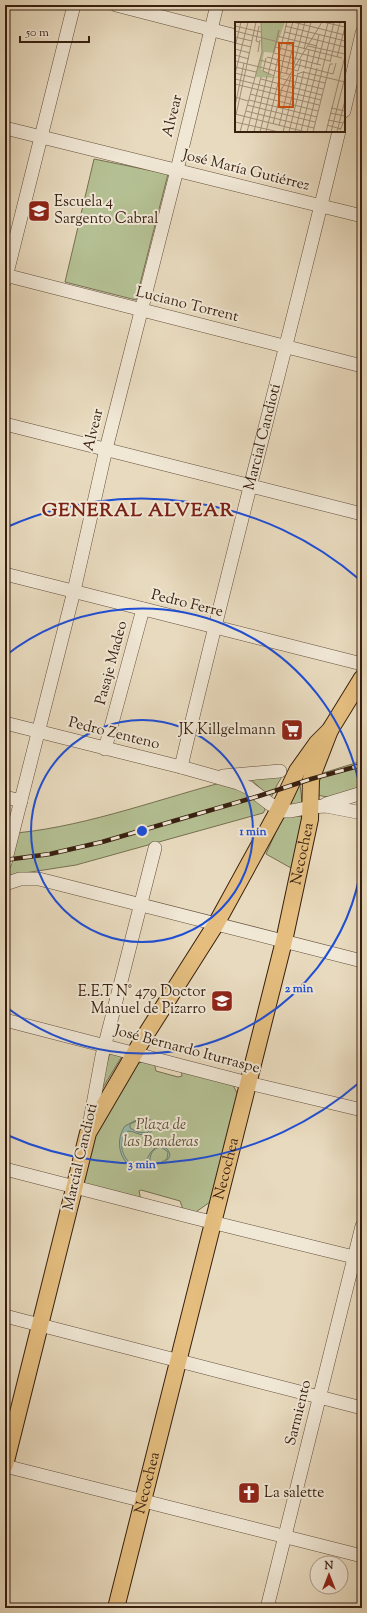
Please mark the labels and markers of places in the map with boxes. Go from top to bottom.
place label: Escuela 4 Sargento Cabral [54,192,158,230]
school or university icon: Escuela 4 Sargento Cabral [26,198,52,224]
supermarket icon: JK Killgelmann [279,717,305,743]
place label: JK Killgelmann [178,720,276,741]
centre of rings [135,824,149,838]
place label: E.E.T N° 479 Doctor Manuel de Pizarro [78,982,206,1020]
school or university icon: E.E.T N° 479 Doctor Manuel de Pizarro [209,988,235,1014]
church icon: La salette [236,1480,262,1506]
place label: La salette [264,1483,324,1504]

